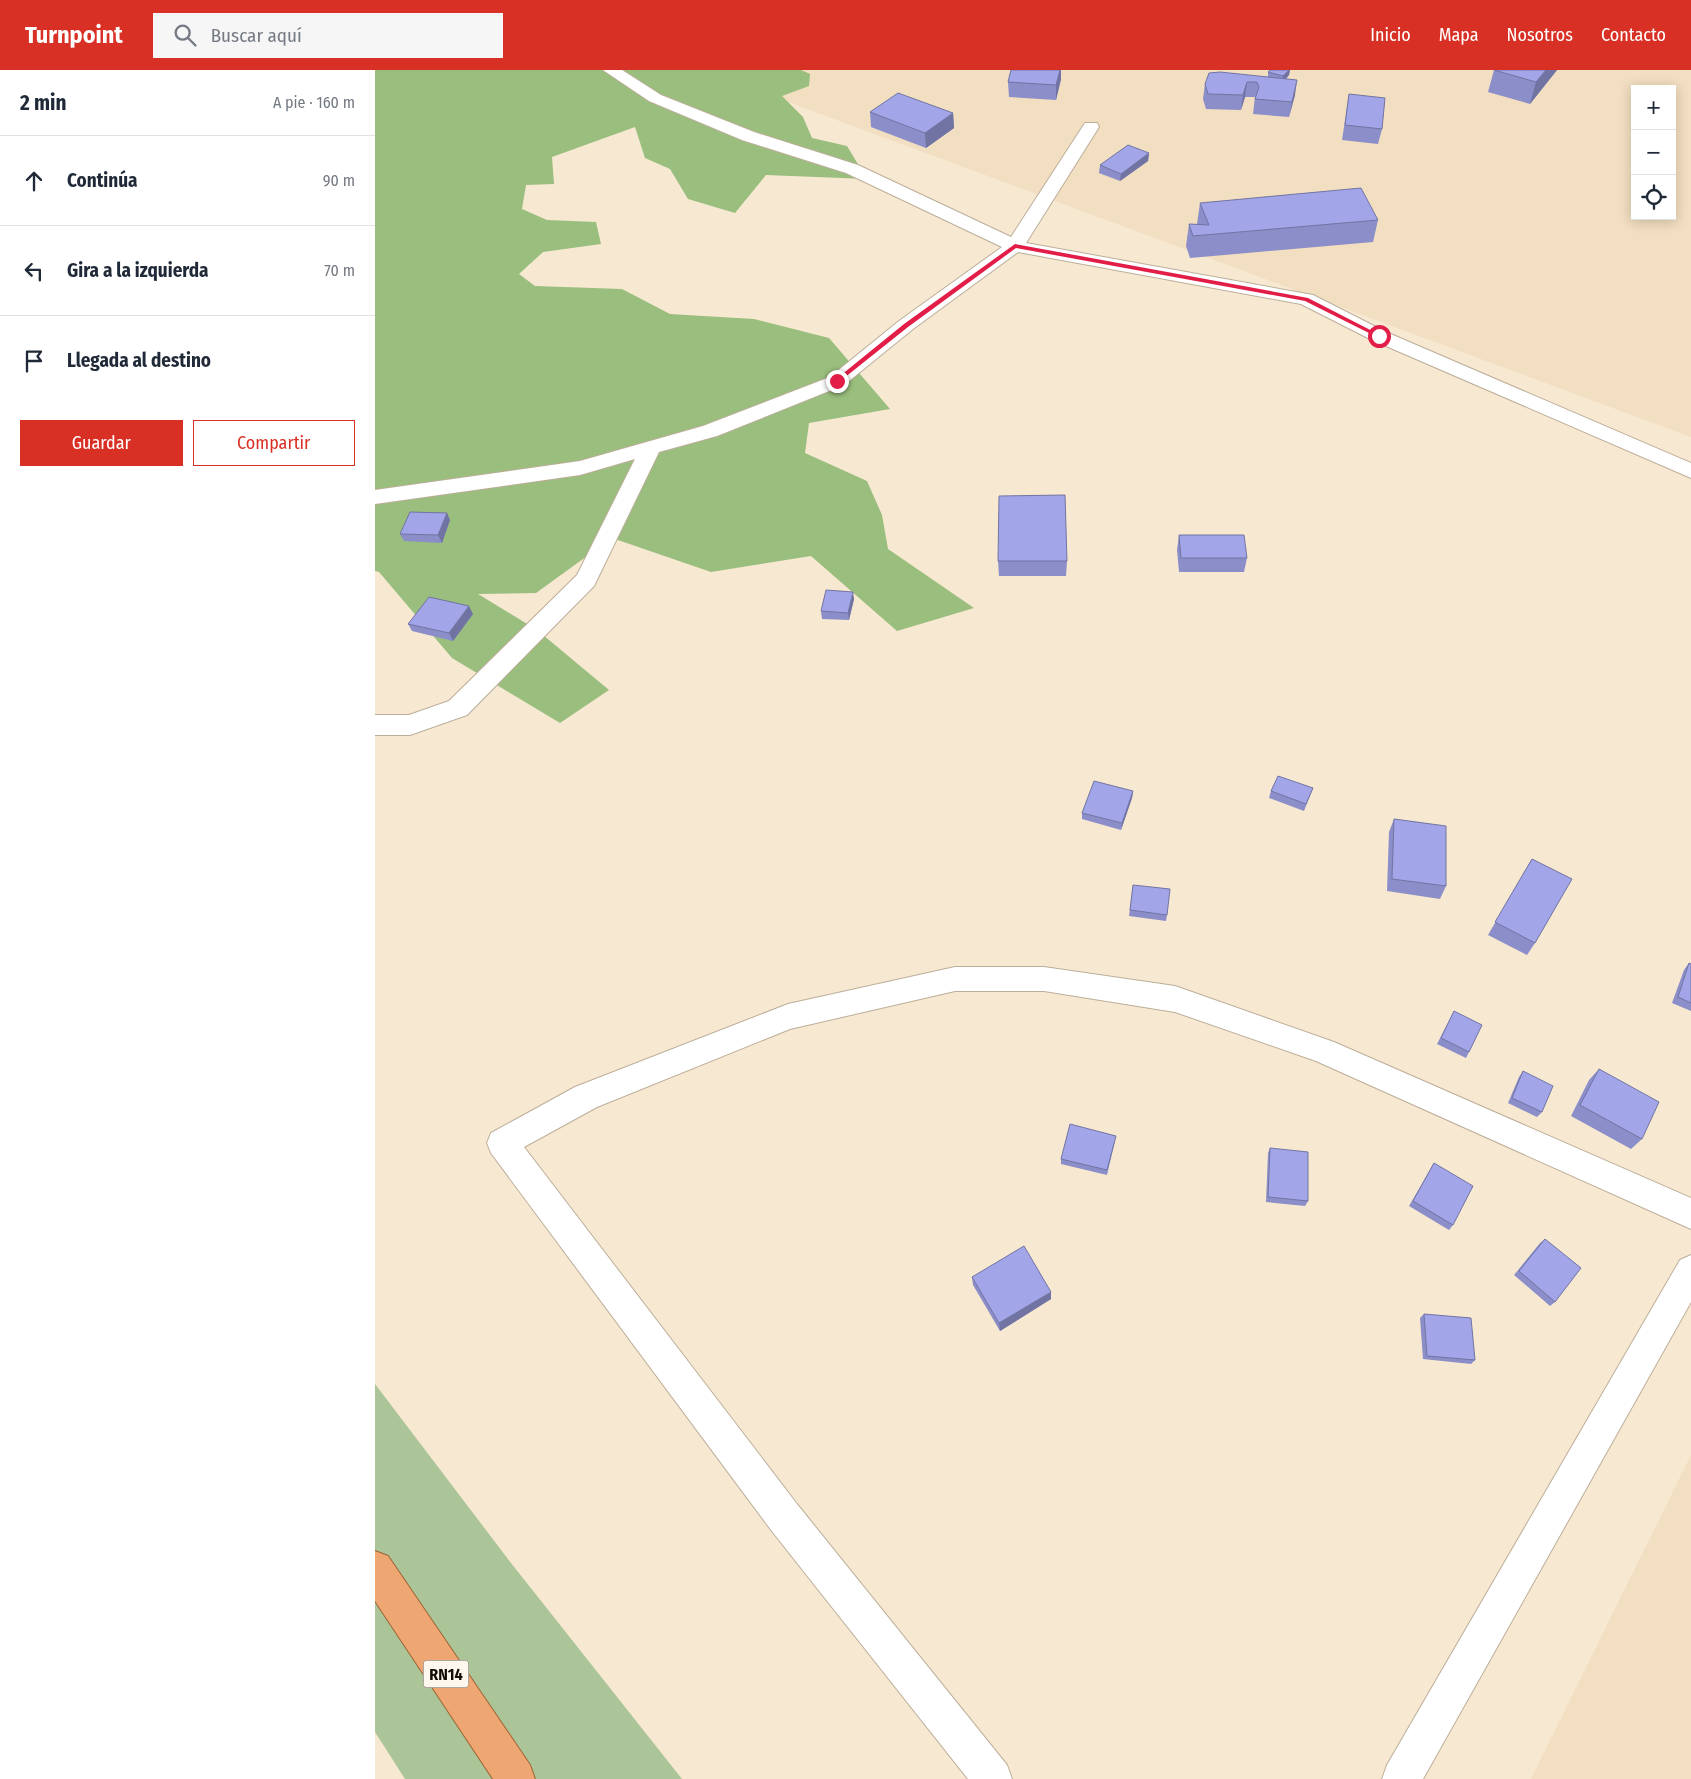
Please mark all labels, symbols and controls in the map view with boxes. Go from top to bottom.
search box [153,13,503,58]
text: Turnpoint [25,21,123,49]
icon: search [171,21,199,49]
text: Buscar aquí [211,24,302,47]
text: Inicio [1370,24,1411,46]
text: Mapa [1439,24,1479,46]
text: Nosotros [1507,24,1573,46]
text: Contacto [1601,24,1666,46]
map controls [1631,85,1676,220]
button: + [1631,85,1676,130]
text: 2 min [20,90,67,116]
text: A pie · 160 m [273,93,355,112]
button: − [1631,130,1676,175]
icon: ahead [20,167,48,195]
text: Continúa [67,169,138,192]
text: 90 m [323,171,355,190]
button: locate [1631,175,1676,220]
icon: left [20,257,48,285]
text: Gira a la izquierda [67,259,209,282]
text: 70 m [324,261,355,280]
route start [1368,325,1391,348]
icon: arrive [20,347,48,375]
text: Llegada al destino [67,349,211,372]
route end [826,370,849,393]
button: Guardar [20,420,183,466]
button: Compartir [193,420,355,466]
road number: RN14 [423,1660,469,1688]

